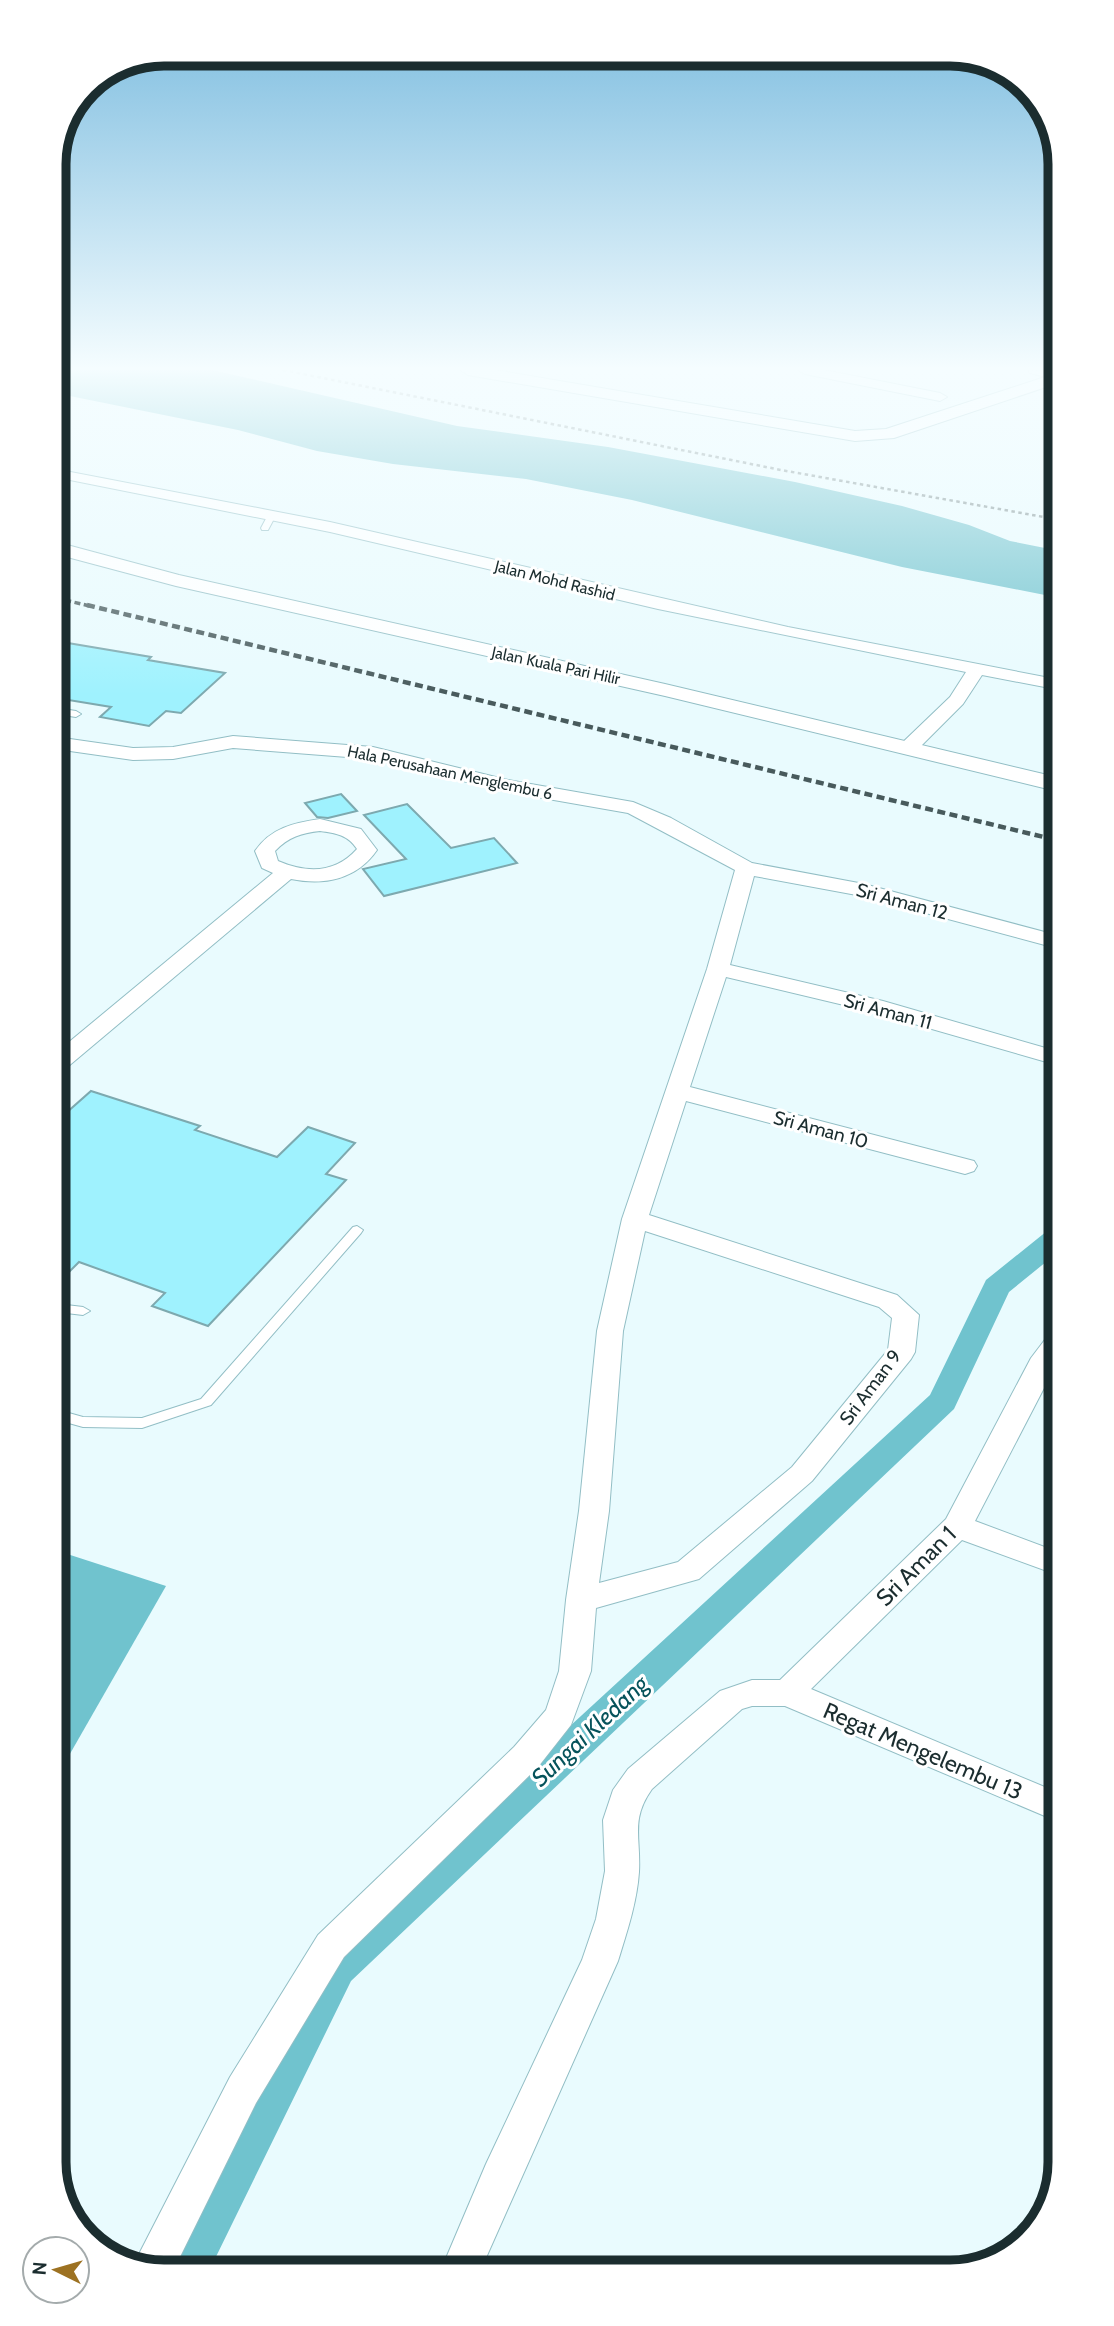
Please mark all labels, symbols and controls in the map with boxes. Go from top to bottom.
street label: Jalan Mohd Rashid [492,556,617,605]
street label: Jalan Kuala Pari Hilir [489,642,623,689]
street label: Hala Perusahaan Menglembu 6 [346,741,554,804]
street label: Sri Aman 12 [854,878,950,925]
street label: Sri Aman 11 [841,989,934,1034]
street label: Sri Aman 10 [771,1106,871,1153]
street label: Sri Aman 9 [835,1345,906,1430]
street label: Sri Aman 1 [870,1520,962,1612]
water label: Sungai Kledang [525,1668,655,1792]
street label: Regat Mengelembu 13 [819,1696,1027,1806]
north arrow [21,2235,91,2305]
text: N [28,2261,52,2276]

